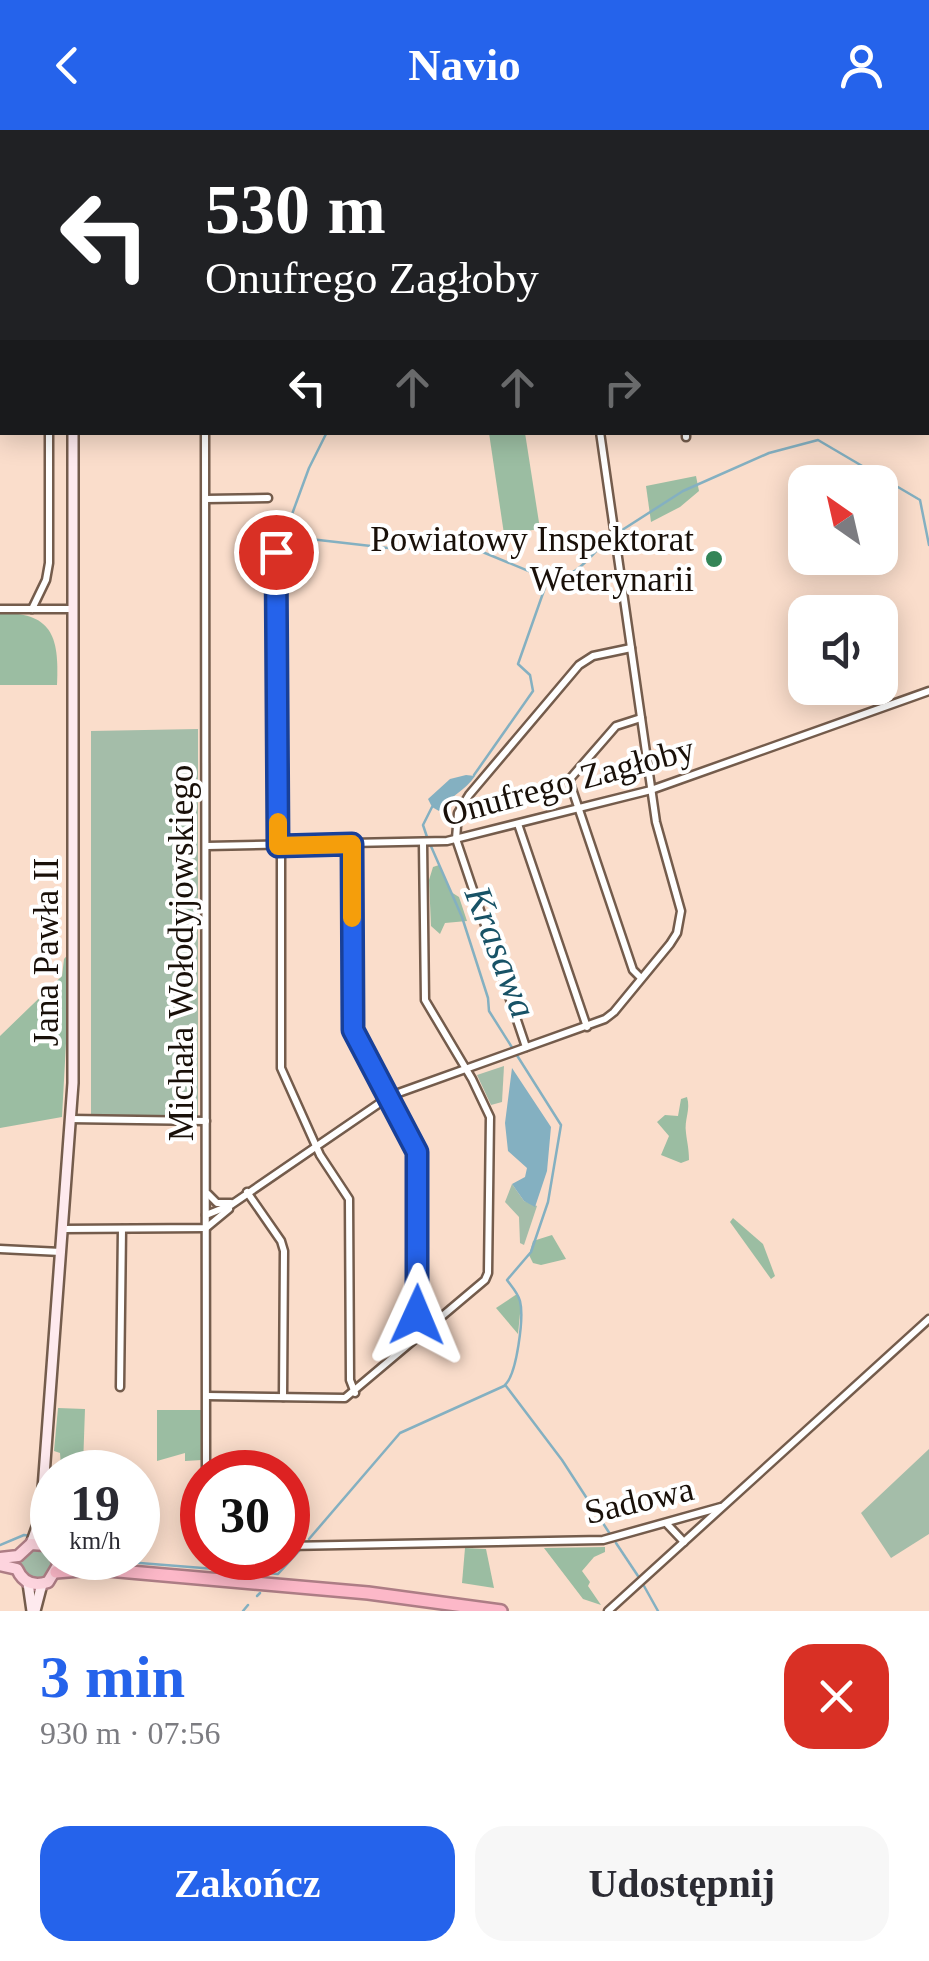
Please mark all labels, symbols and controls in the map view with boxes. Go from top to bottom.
icon: back [40,38,95,93]
icon: person [834,38,889,93]
text: Navio [408,40,521,90]
icon: left [40,170,170,300]
text: 530 m [205,171,386,248]
text: Onufrego Zagłoby [205,253,539,303]
icon: left [280,360,335,415]
icon: ahead [385,360,440,415]
icon: ahead [490,360,545,415]
icon: right [595,360,650,415]
north arrow [788,465,898,575]
map controls [788,465,898,705]
pin [234,510,319,595]
place label: Powiatowy Inspektorat Weterynarii [370,520,694,599]
icon: arrive [249,525,304,580]
marker: Powiatowy Inspektorat Weterynarii [703,548,725,570]
button: sound [788,595,898,705]
street label: Onufrego Zagłoby [438,729,699,834]
street label: Michała Wołodyjowskiego [162,765,201,1141]
street label: Jana Pawła II [27,858,66,1046]
water label: Krasawa [456,879,545,1024]
position arrow [365,1263,469,1367]
speed limit sign: 30 [180,1450,310,1580]
street label: Sadowa [581,1469,698,1532]
text: 19 [70,1475,120,1531]
text: km/h [69,1527,121,1554]
text: 3 min [40,1644,185,1710]
button: close [784,1644,889,1749]
text: 930 m · 07:56 [40,1715,220,1751]
button: Zakończ [40,1826,455,1941]
button: Udostępnij [475,1826,889,1941]

